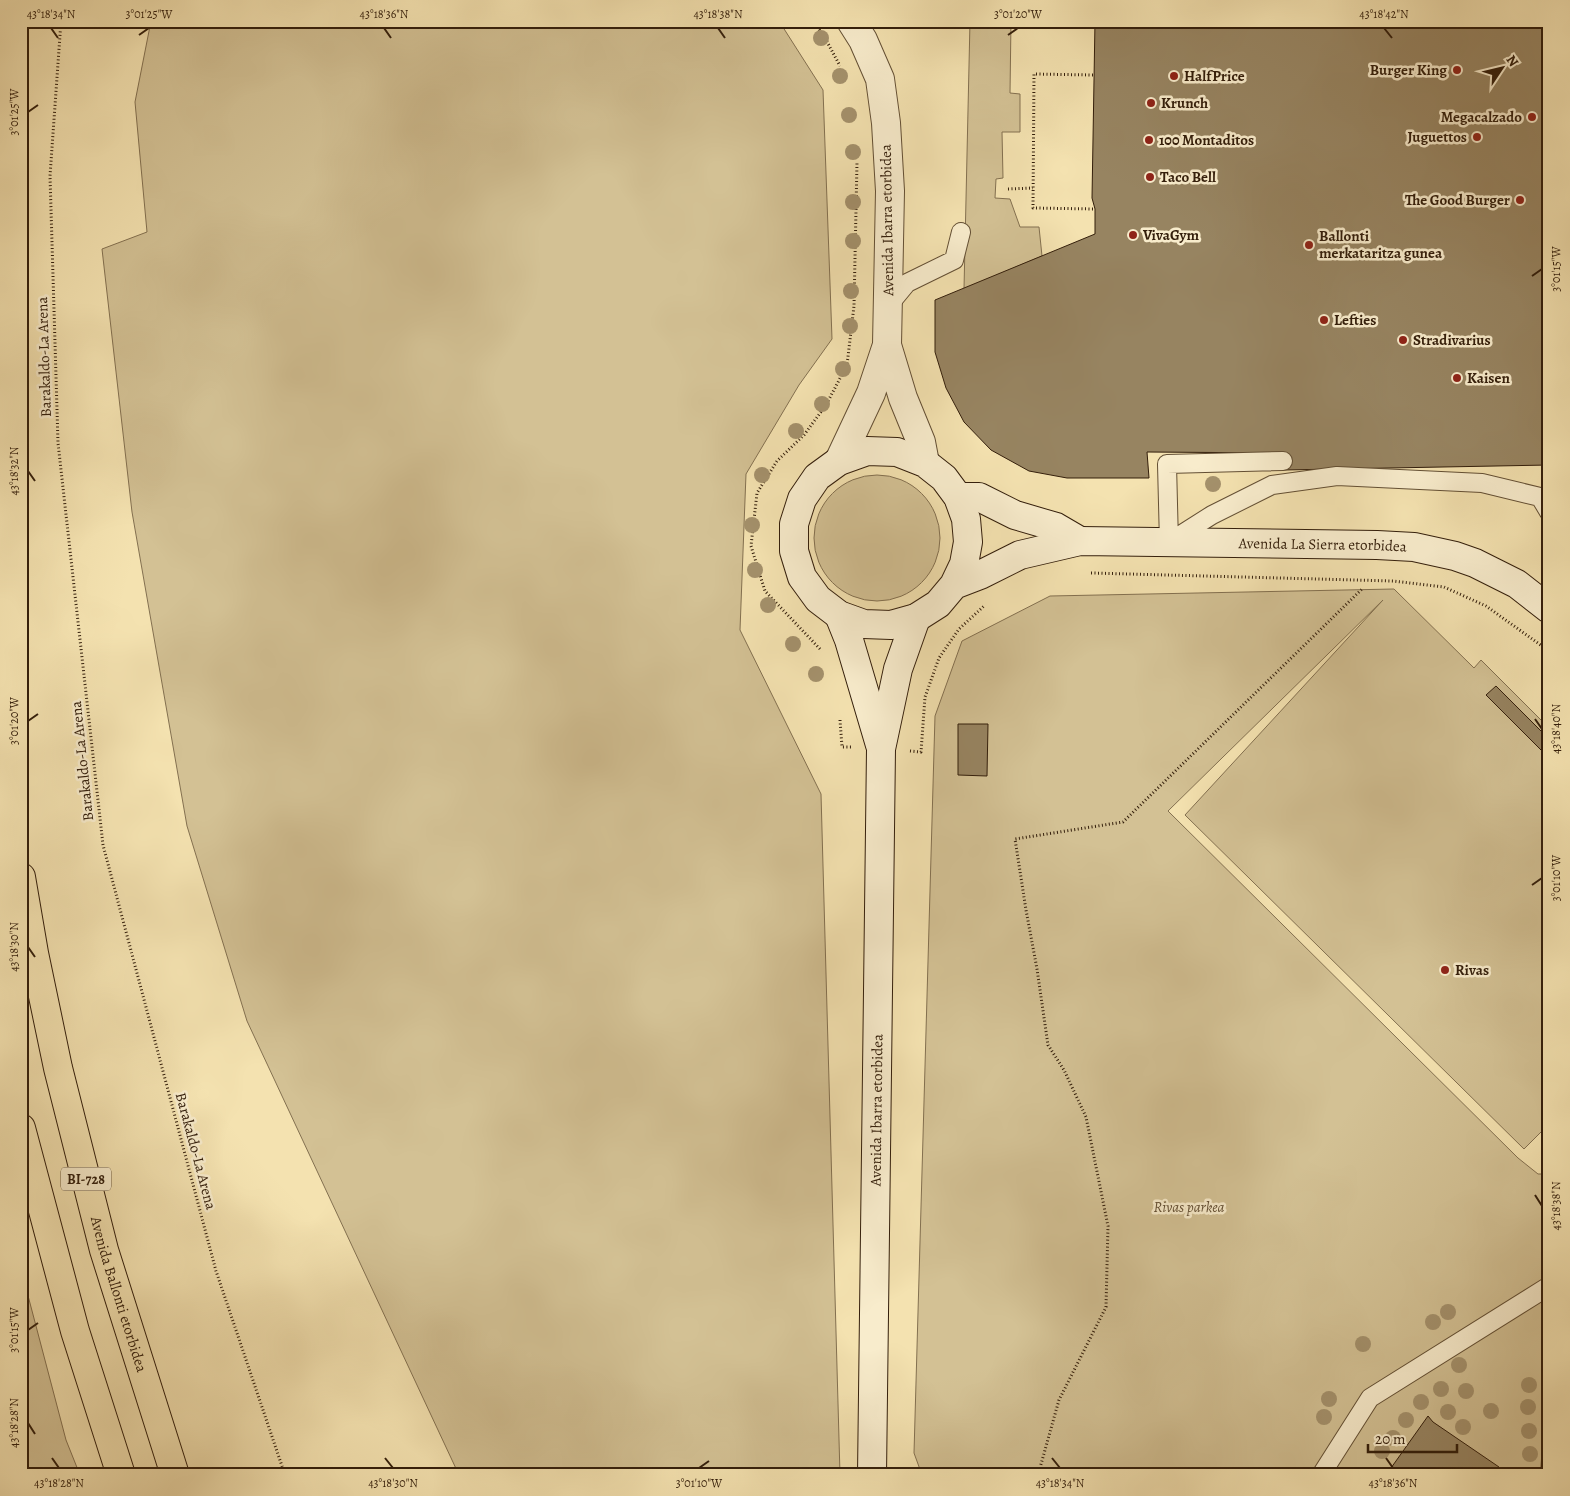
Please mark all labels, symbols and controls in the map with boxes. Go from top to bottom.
text: 43°18'34"N [27,6,76,22]
text: 3°01'25"W [126,6,173,22]
text: 43°18'36"N [360,6,409,22]
text: 43°18'38"N [693,6,743,22]
text: 3°01'20"W [994,6,1043,22]
text: 43°18'42"N [1359,6,1409,22]
north arrow [1478,42,1528,92]
text: N [1502,51,1523,70]
place label: Burger King [1370,60,1447,80]
marker: Burger King [1451,64,1463,76]
place label: HalfPrice [1184,66,1245,86]
marker: HalfPrice [1168,70,1180,82]
text: 3°01'25"W [6,88,22,135]
place label: Krunch [1161,93,1208,113]
marker: Krunch [1145,97,1157,109]
place label: Megacalzado [1441,107,1522,127]
marker: Megacalzado [1526,111,1538,123]
place label: Juguettos [1408,127,1467,147]
place label: 100 Montaditos [1159,130,1254,150]
marker: Juguettos [1471,131,1483,143]
marker: 100 Montaditos [1143,134,1155,146]
street label: Avenida Ibarra etorbidea [876,144,898,297]
place label: Taco Bell [1160,167,1216,187]
marker: Taco Bell [1144,171,1156,183]
place label: The Good Burger [1405,190,1510,210]
marker: The Good Burger [1514,194,1526,206]
place label: VivaGym [1142,225,1200,245]
place label: Ballonti merkataritza gunea [1319,226,1443,263]
marker: VivaGym [1127,229,1139,241]
marker: Ballonti merkataritza gunea [1303,239,1315,251]
text: 3°01'15"W [1548,246,1564,292]
street label: Barakaldo-La Arena [32,296,56,418]
place label: Lefties [1334,310,1376,330]
marker: Lefties [1318,314,1330,326]
place label: Stradivarius [1413,330,1491,350]
marker: Stradivarius [1397,334,1409,346]
place label: Kaisen [1467,368,1510,388]
marker: Kaisen [1451,372,1463,384]
text: 43°18'32"N [6,446,22,495]
street label: Avenida La Sierra etorbidea [1237,533,1407,557]
text: 3°01'20"W [6,696,22,745]
street label: Barakaldo-La Arena [66,700,98,822]
text: 43°18'40"N [1548,704,1564,754]
text: 3°01'10"W [1548,854,1564,901]
text: 43°18'30"N [6,922,22,972]
place label: Rivas [1455,960,1489,980]
marker: Rivas [1439,964,1451,976]
street label: Avenida Ibarra etorbidea [866,1034,887,1187]
street label: Barakaldo-La Arena [171,1090,221,1212]
road number: BI-728 [61,1168,111,1190]
text: 43°18'38"N [1548,1181,1564,1231]
park label: Rivas parkea [1154,1197,1225,1217]
street label: Avenida Ballonti etorbidea [86,1213,152,1375]
text: 3°01'15"W [6,1307,22,1353]
text: 43°18'28"N [6,1398,22,1448]
scale bar [1368,1421,1456,1453]
text: 20 m [1375,1429,1406,1449]
text: 43°18'28"N [34,1475,84,1491]
text: 43°18'30"N [368,1475,418,1491]
text: 3°01'10"W [676,1475,723,1491]
text: 43°18'34"N [1036,1475,1085,1491]
text: 43°18'36"N [1369,1475,1418,1491]

